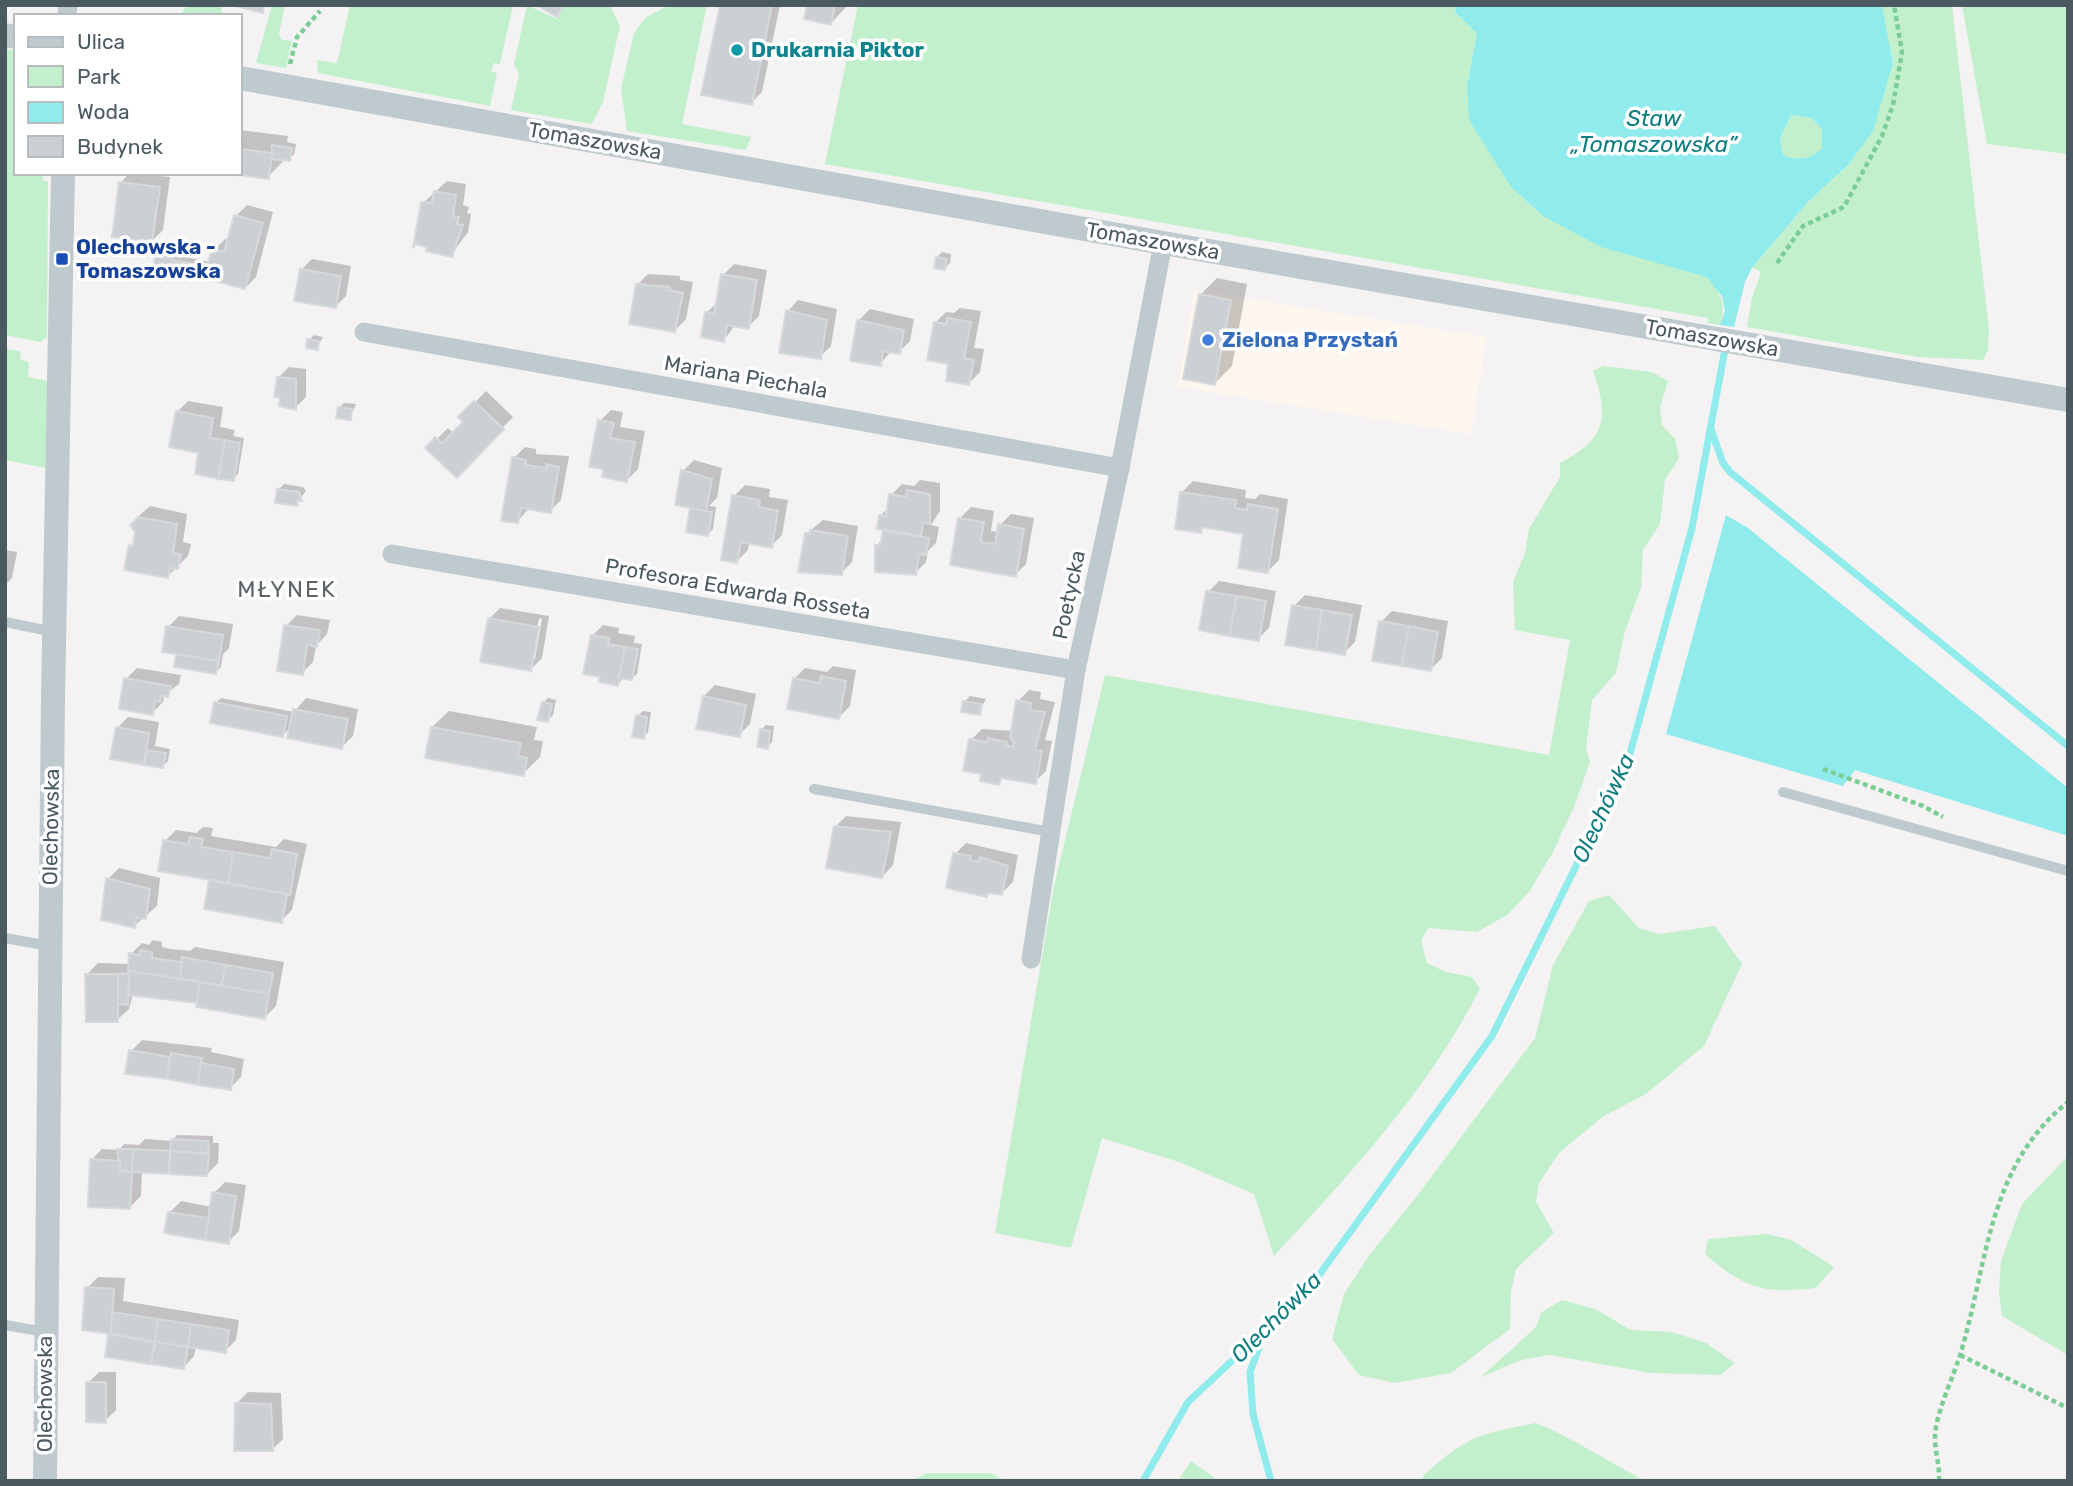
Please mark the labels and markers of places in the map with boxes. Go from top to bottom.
place label: Drukarnia Piktor [751,37,925,62]
marker: Drukarnia Piktor [729,42,745,58]
place label: Olechowska - Tomaszowska [76,234,221,283]
marker: Olechowska - Tomaszowska [54,251,70,267]
place label: Zielona Przystań [1222,327,1398,352]
marker: Zielona Przystań [1200,332,1216,348]

